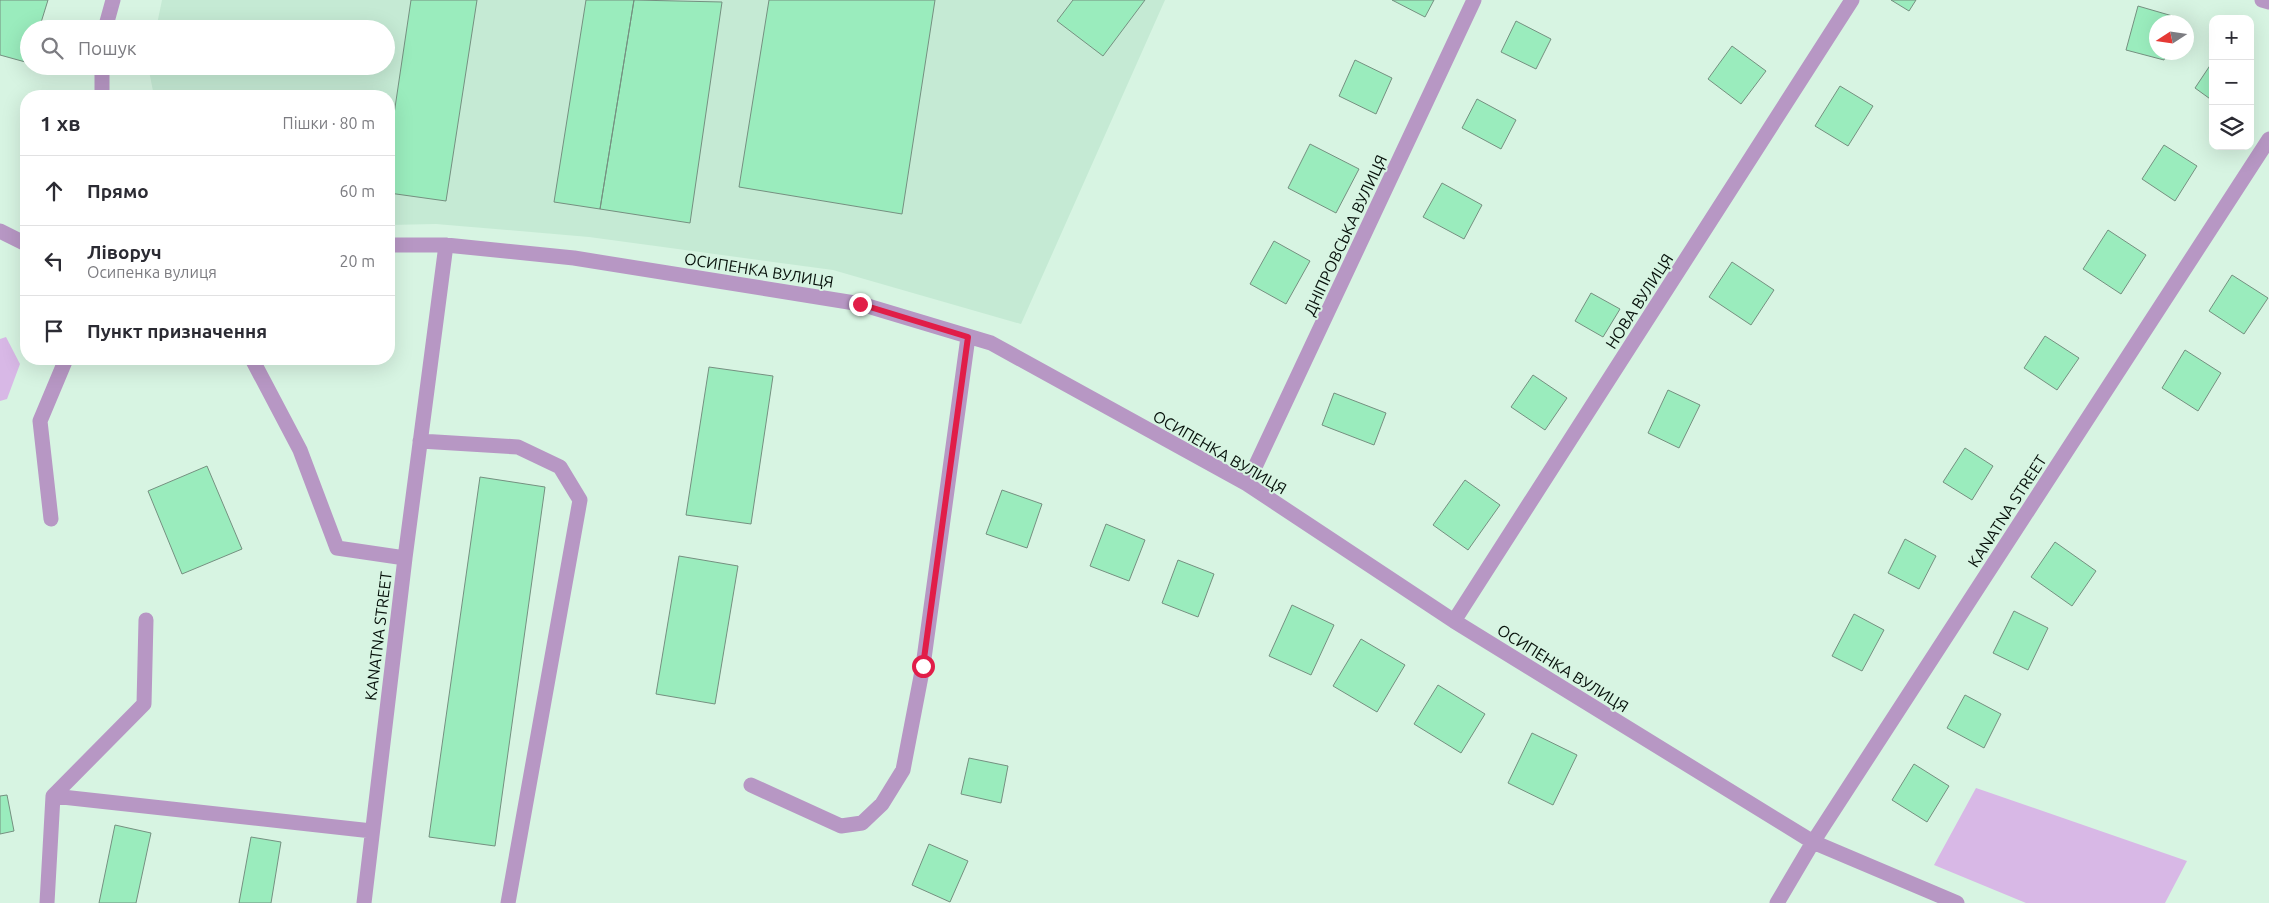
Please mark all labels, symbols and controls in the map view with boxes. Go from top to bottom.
north arrow [2149,15,2194,60]
map controls [2209,15,2254,150]
button: + [2209,15,2254,60]
search box [20,20,395,75]
icon: search [38,34,66,62]
text: Пошук [78,37,137,59]
button: − [2209,60,2254,105]
button: layers [2209,105,2254,150]
text: 1 хв [40,111,81,135]
text: Пішки · 80 m [283,114,375,132]
street label: ДНІПРОВСЬКА ВУЛИЦЯ [1300,152,1390,318]
icon: ahead [40,177,68,205]
text: Прямо [87,180,149,202]
text: 60 m [339,182,375,200]
text: Ліворуч [87,241,161,263]
icon: left [40,247,68,275]
street label: ОСИПЕНКА ВУЛИЦЯ [683,249,835,291]
street label: НОВА ВУЛИЦЯ [1602,250,1676,352]
text: 20 m [339,252,375,270]
text: Осипенка вулиця [87,263,217,281]
route end [849,293,872,316]
icon: arrive [40,317,68,345]
text: Пункт призначення [87,320,267,342]
street label: ОСИПЕНКА ВУЛИЦЯ [1150,406,1290,498]
street label: KANATNA STREET [1964,451,2050,570]
street label: KANATNA STREET [361,570,395,702]
street label: ОСИПЕНКА ВУЛИЦЯ [1494,620,1632,716]
route start [912,655,935,678]

